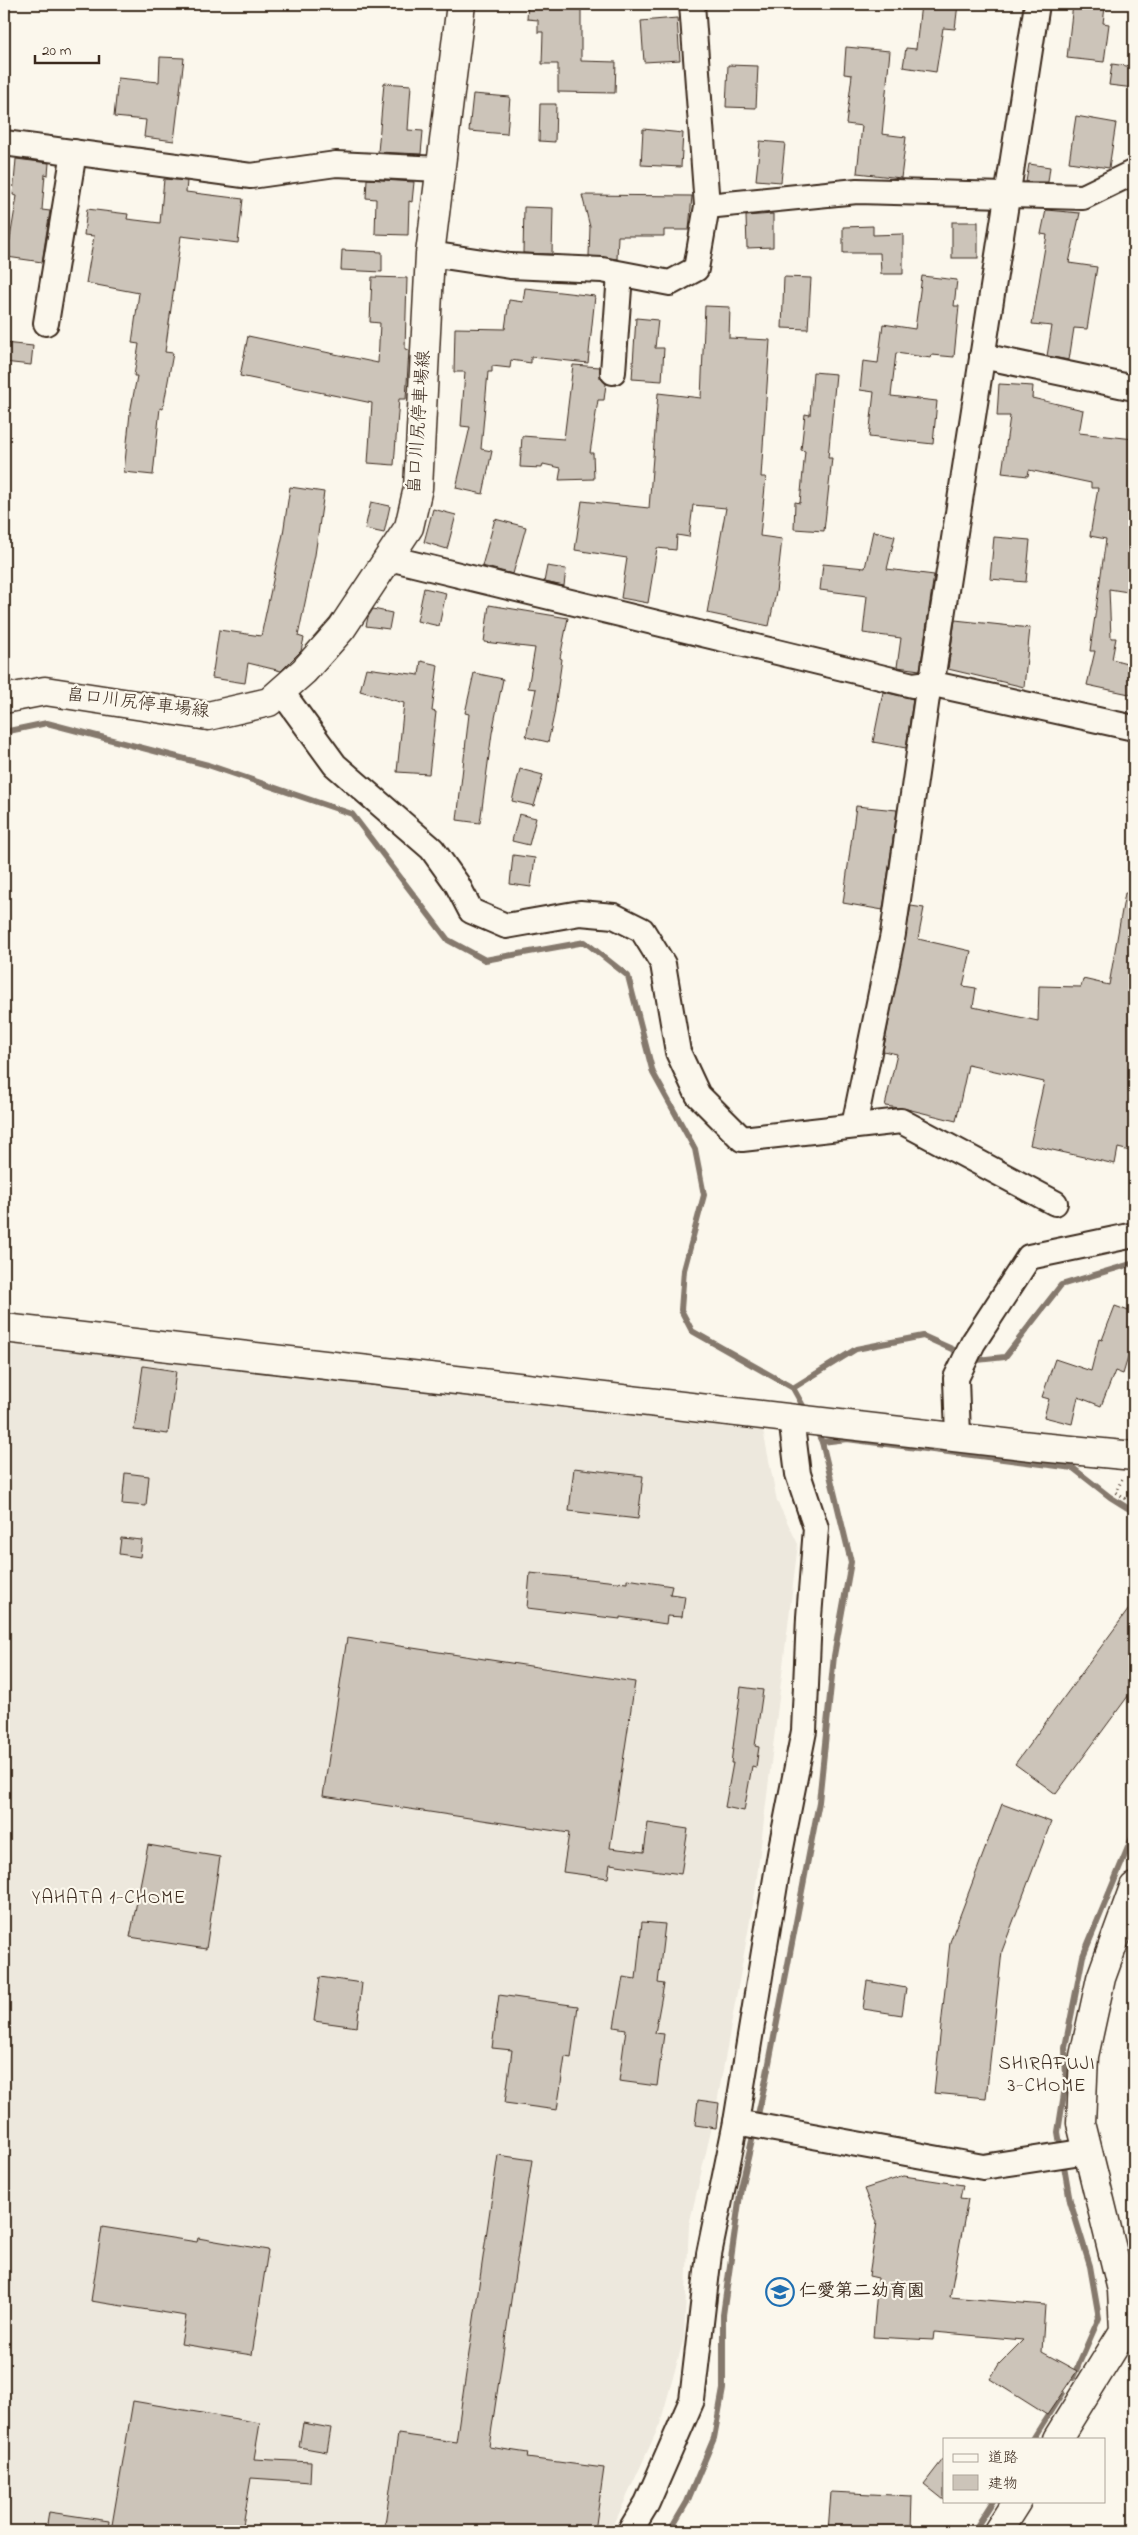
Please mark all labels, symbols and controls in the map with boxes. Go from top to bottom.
scale bar [35,32,99,64]
text: 20 m [42,40,72,62]
street label: 畠口川尻停車場線 [402,349,438,495]
street label: 畠口川尻停車場線 [65,682,211,726]
district label: YAHATA 1-CHOME [32,1885,186,1912]
district label: SHIRAFUJI 3-CHOME [999,2051,1095,2100]
school or university icon: 仁愛第二幼育園 [765,2277,795,2307]
place label: 仁愛第二幼育園 [799,2279,925,2305]
legend [943,2438,1106,2502]
text: 道路 [988,2447,1018,2469]
text: 建物 [988,2473,1018,2495]

